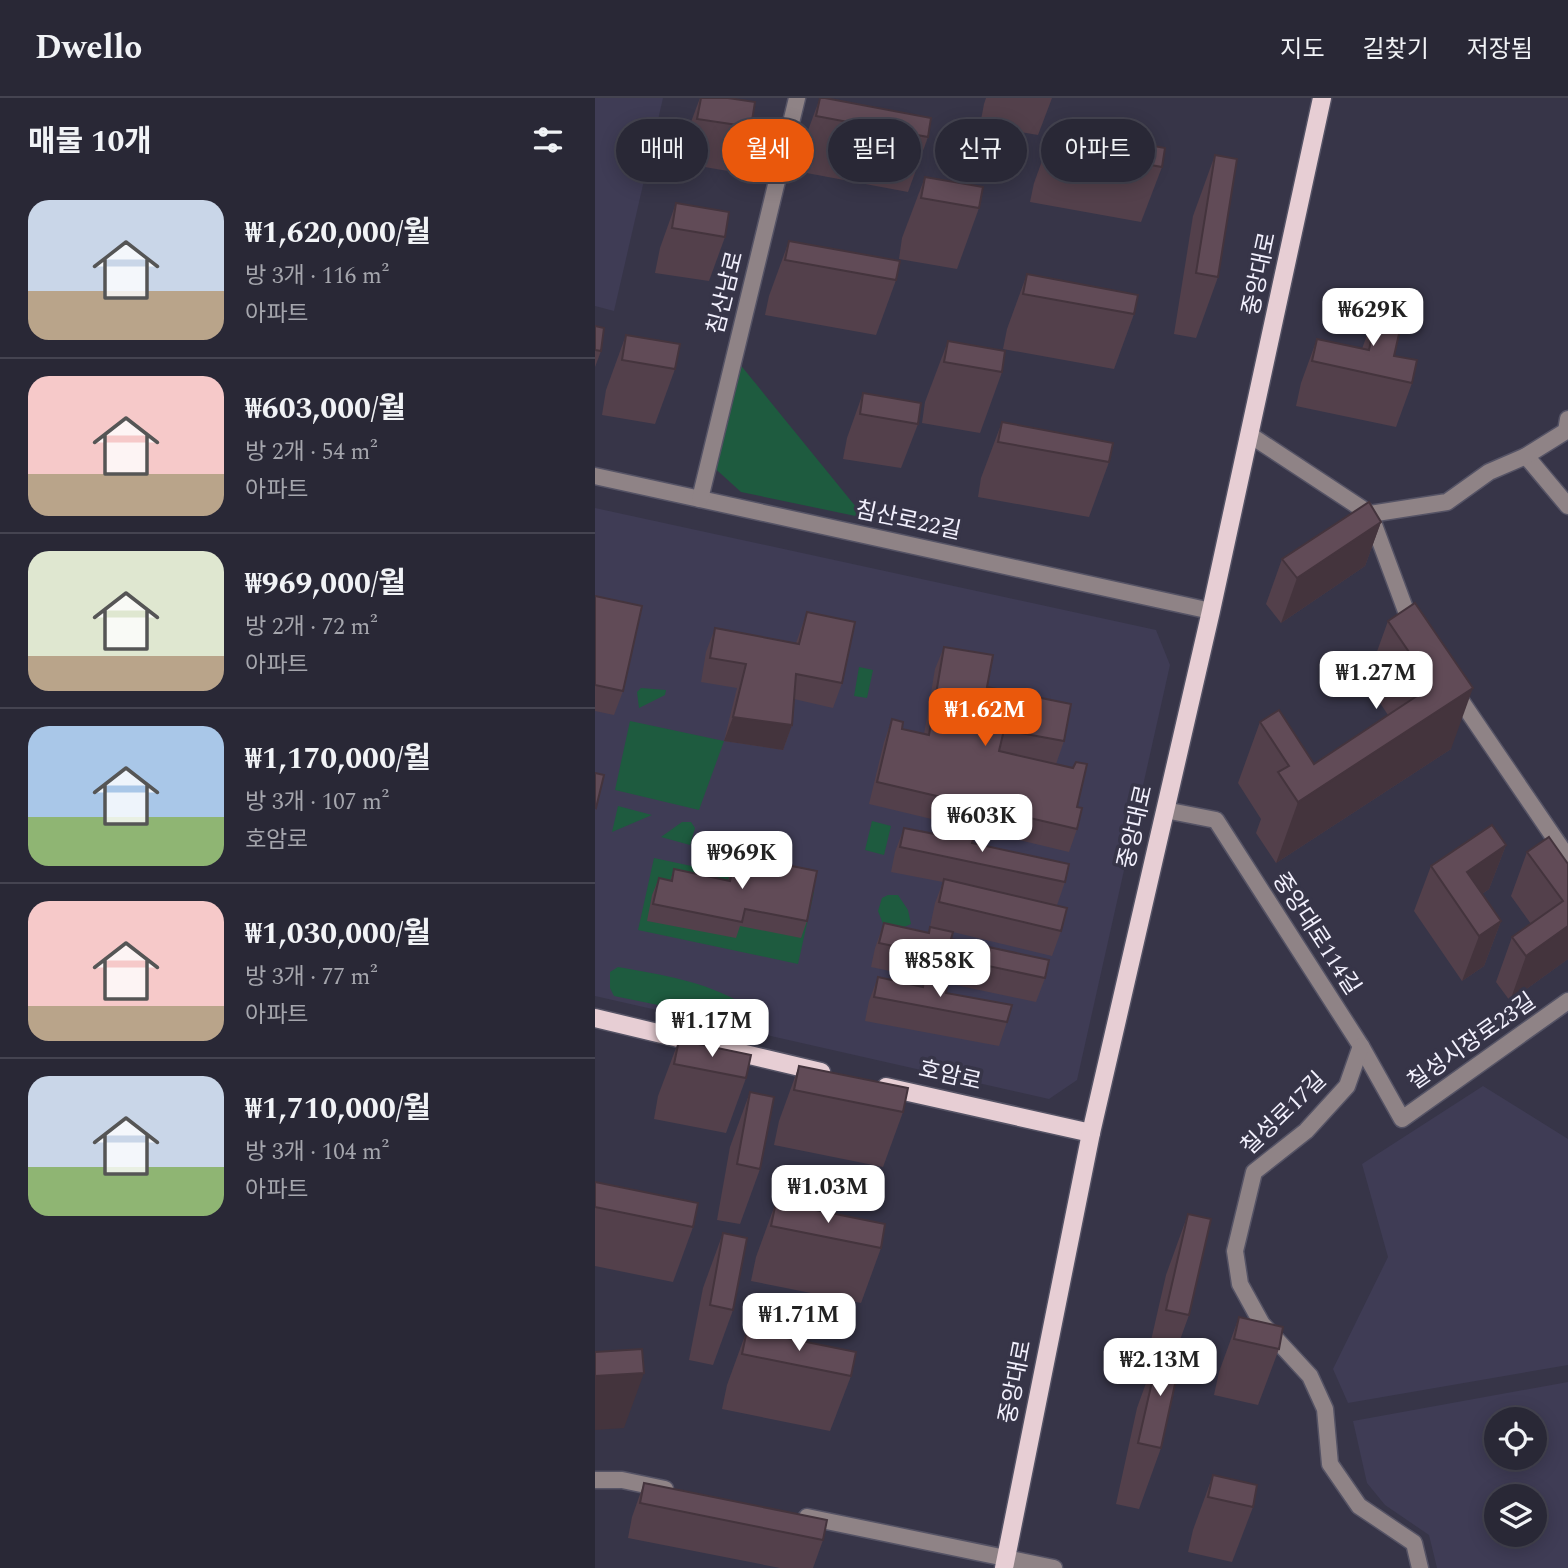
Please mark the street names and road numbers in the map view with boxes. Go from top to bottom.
street label: 중앙대로 [1234,229,1286,319]
street label: 침산남로 [699,248,753,338]
street label: 침산로22길 [852,493,964,549]
street label: 중앙대로 [1109,782,1163,872]
street label: 중앙대로114길 [1263,866,1369,1002]
street label: 칠성시장로23길 [1401,985,1543,1099]
street label: 호암로 [915,1052,985,1100]
street label: 칠성로17길 [1233,1064,1335,1164]
street label: 중앙대로 [991,1337,1041,1427]

